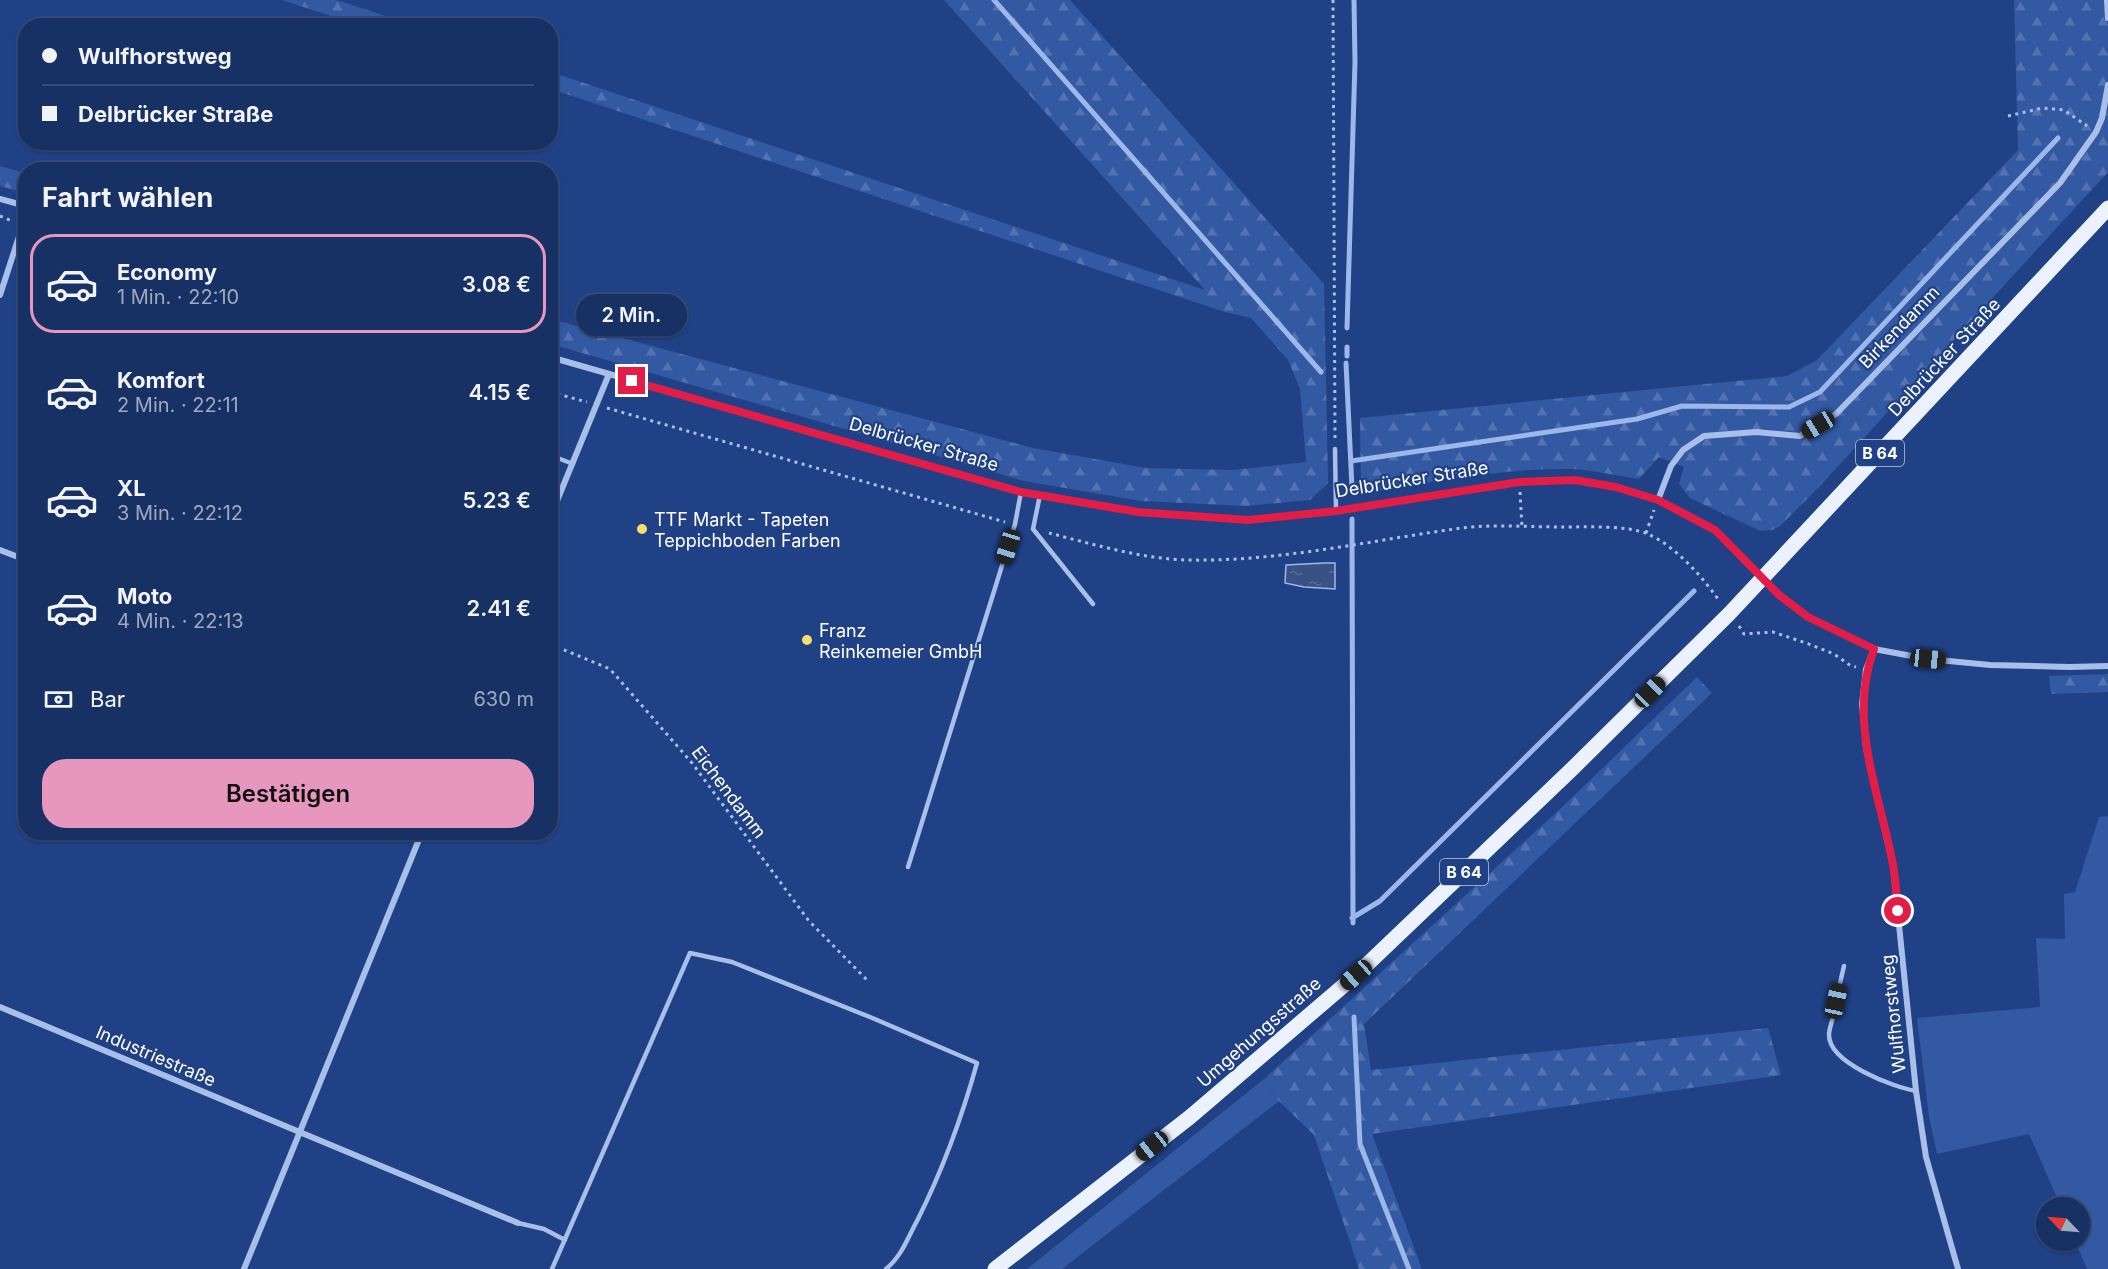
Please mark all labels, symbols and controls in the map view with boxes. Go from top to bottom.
text: Wulfhorstweg [78,43,232,69]
text: Delbrücker Straße [78,101,273,127]
text: Fahrt wählen [42,181,213,214]
icon: car [45,257,99,311]
text: Economy [117,259,217,285]
text: 3.08 € [462,271,531,297]
street label: Birkendamm [1854,281,1944,373]
text: 1 Min. · 22:10 [117,285,239,309]
street label: Delbrücker Straße [1884,293,2004,421]
callout: 2 Min. [576,294,688,336]
text: 2 Min. [602,303,661,327]
icon: car [45,365,99,419]
text: Komfort [117,367,205,393]
route end [618,367,645,394]
text: 4.15 € [468,379,531,405]
text: 2 Min. · 22:11 [117,393,239,417]
car [1798,408,1838,442]
street label: Delbrücker Straße [847,413,1001,475]
road number: B 64 [1856,440,1904,466]
street label: Delbrücker Straße [1334,457,1490,501]
icon: car [45,473,99,527]
text: XL [117,475,146,501]
text: 5.23 € [463,487,531,513]
text: 3 Min. · 22:12 [117,501,243,525]
place label: TTF Markt - Tapeten Teppichboden Farben [654,509,841,551]
marker: TTF Markt - Tapeten Teppichboden Farben [635,522,649,536]
car [994,527,1022,567]
icon: car [45,581,99,635]
text: Moto [117,583,172,609]
text: 2.41 € [467,595,531,621]
text: 4 Min. · 22:13 [117,609,244,633]
place label: Franz Reinkemeier GmbH [819,620,982,662]
marker: Franz Reinkemeier GmbH [800,633,814,647]
car [1909,648,1947,670]
car [1631,673,1669,711]
icon: cash [42,683,75,716]
text: Bar [90,686,125,712]
text: 630 m [473,687,534,711]
street label: Eichendamm [688,742,770,842]
button: Bestätigen [42,759,534,828]
road number: B 64 [1440,859,1488,885]
route start [1884,897,1911,924]
street label: Wulfhorstweg [1876,954,1910,1074]
car [1337,956,1375,994]
street label: Umgehungsstraße [1193,973,1325,1091]
car [1823,982,1849,1020]
street label: Industriestraße [93,1021,219,1091]
car [1132,1128,1172,1164]
north arrow [2036,1197,2090,1251]
map controls [2036,1197,2090,1251]

